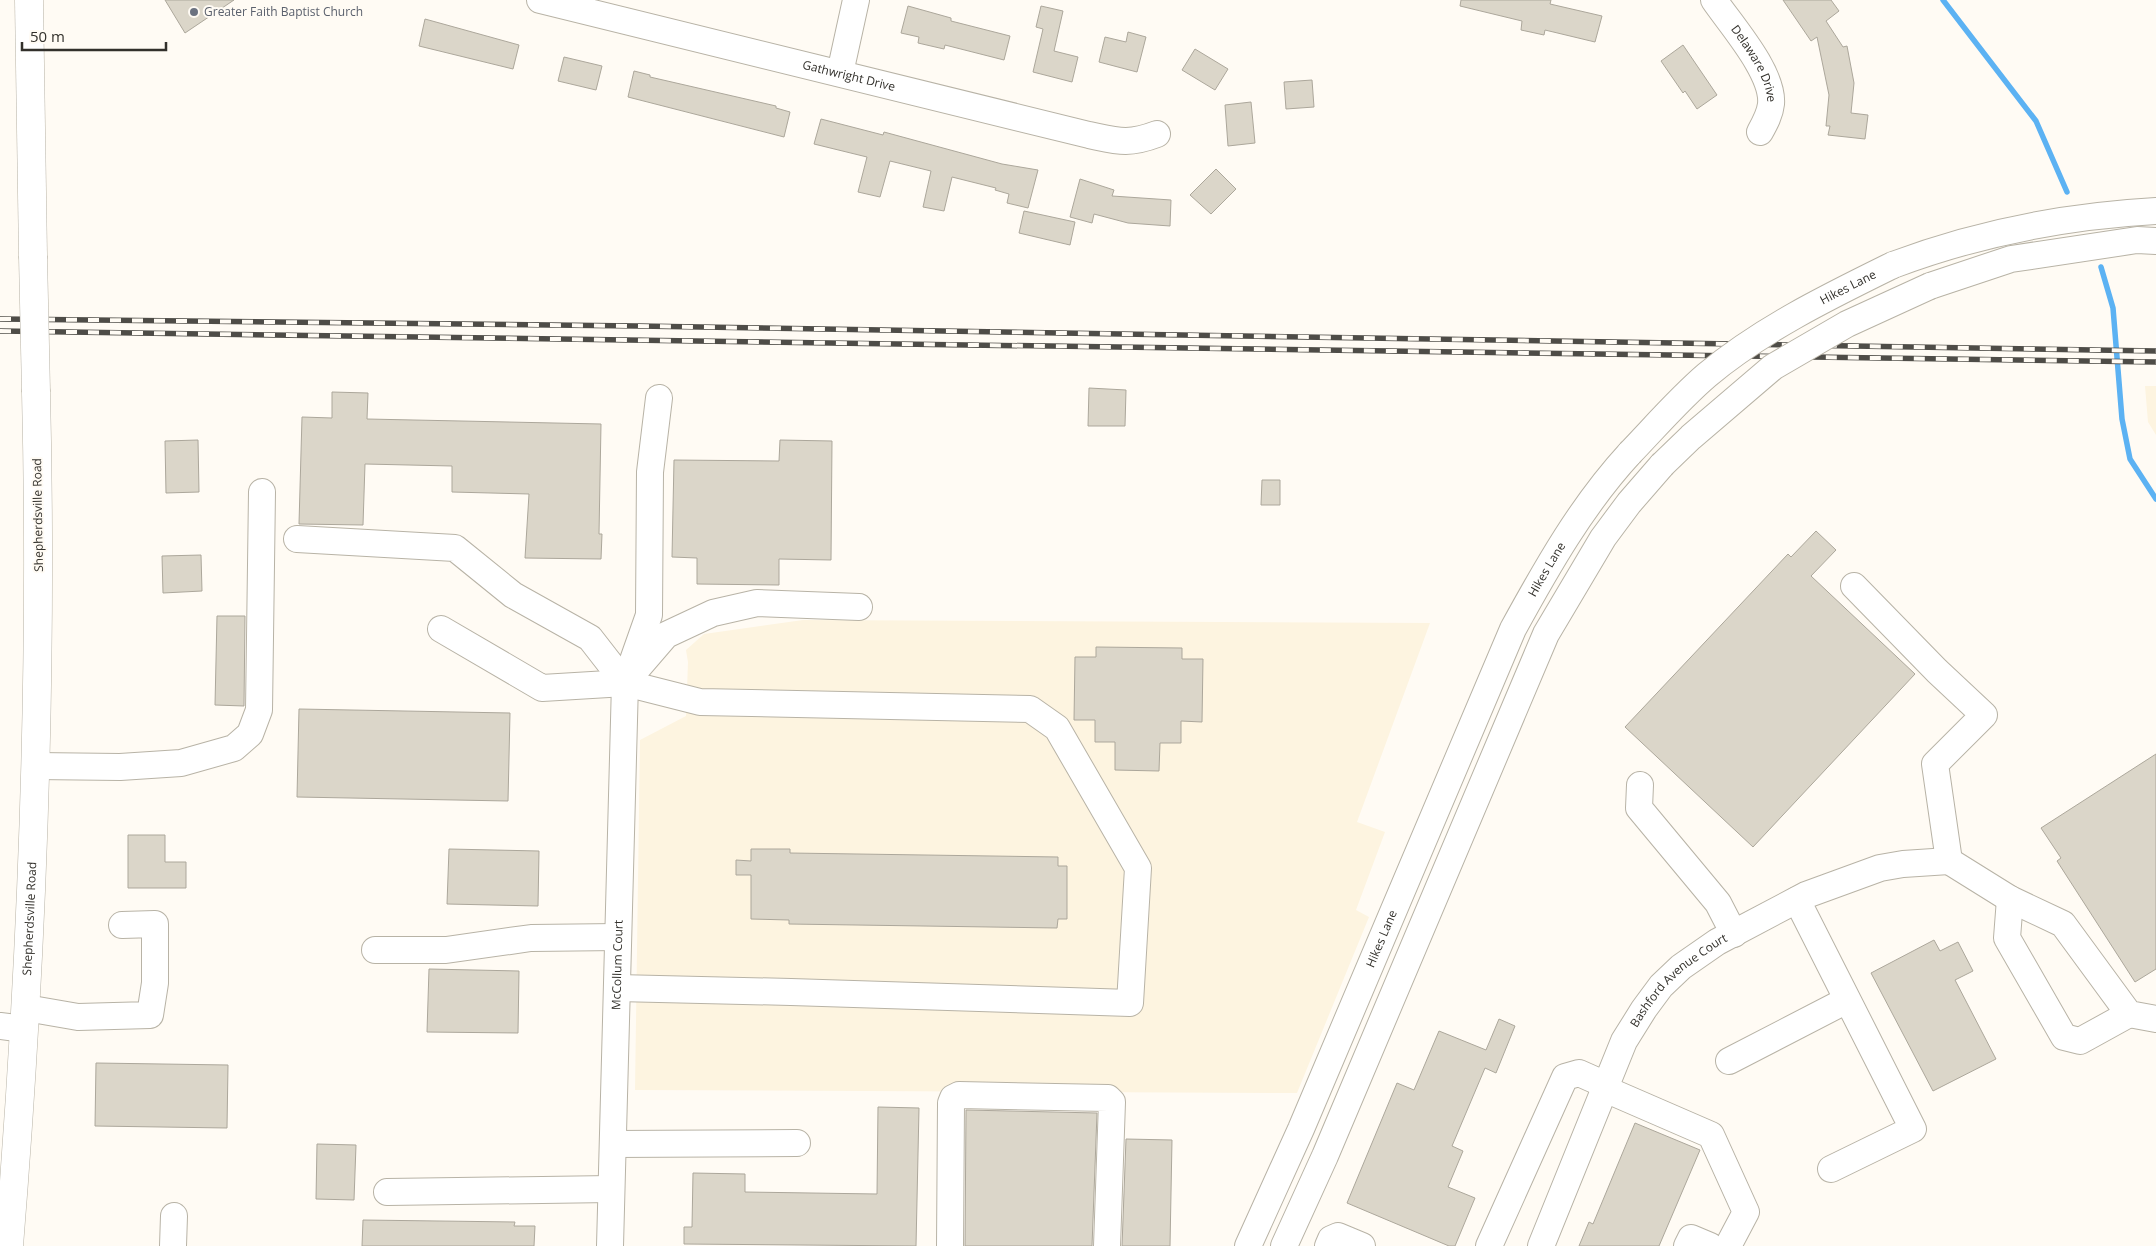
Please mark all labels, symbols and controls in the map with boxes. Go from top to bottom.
place label: Greater Faith Baptist Church [204,3,363,20]
marker: Greater Faith Baptist Church [188,6,200,18]
scale bar [22,20,166,52]
street label: Delaware Drive [1727,21,1780,103]
text: 50 m [30,26,65,46]
street label: Gathwright Drive [801,56,897,95]
street label: Hikes Lane [1817,266,1879,308]
street label: Shepherdsville Road [28,458,47,572]
street label: Hikes Lane [1524,538,1569,600]
street label: Shepherdsville Road [18,862,40,976]
street label: Hikes Lane [1361,907,1401,970]
street label: McCollum Court [607,920,627,1010]
street label: Bashford Avenue Court [1626,929,1730,1030]

